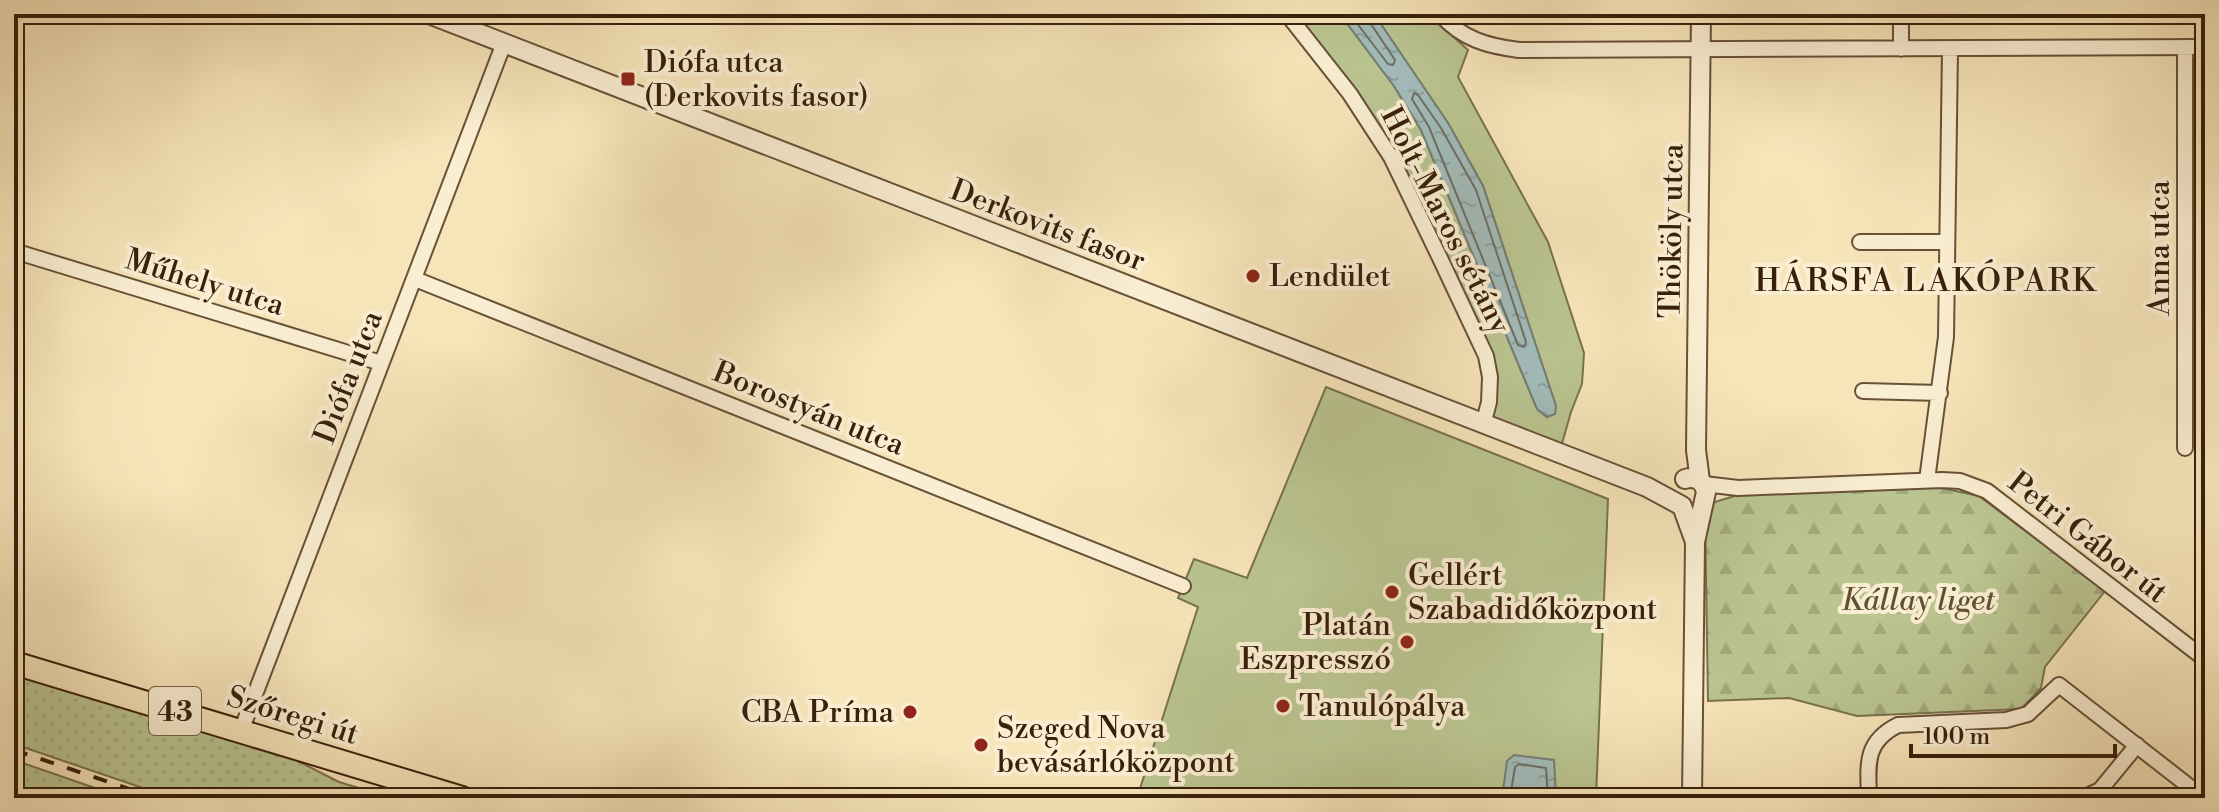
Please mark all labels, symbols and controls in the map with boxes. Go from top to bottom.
place label: Diófa utca (Derkovits fasor) [644,44,869,116]
marker: Diófa utca (Derkovits fasor) [619,70,637,88]
street label: Holt-Maros sétány [1372,101,1519,341]
street label: Thököly utca [1651,142,1693,319]
street label: Derkovits fasor [945,171,1151,281]
street label: Anna utca [2141,179,2179,317]
street label: Műhely utca [121,241,290,325]
place label: Lendület [1269,258,1391,296]
district label: HÁRSFA LAKÓPARK [1755,259,2098,301]
marker: Lendület [1244,267,1262,285]
street label: Diófa utca [306,305,392,449]
street label: Borostyán utca [707,353,911,465]
street label: Petri Gábor út [2000,464,2175,612]
place label: Gellért Szabadidőközpont [1408,557,1658,629]
park label: Kállay liget [1841,582,1996,620]
marker: Gellért Szabadidőközpont [1383,583,1401,601]
place label: Platán Eszpresszó [1240,607,1391,679]
marker: Platán Eszpresszó [1398,633,1416,651]
street label: Szőregi út [222,678,364,754]
road number: 43 [149,687,201,735]
place label: Tanulópálya [1299,688,1466,726]
place label: CBA Príma [741,694,895,732]
marker: Tanulópálya [1274,697,1292,715]
marker: CBA Príma [901,703,919,721]
scale bar [1911,708,2115,758]
place label: Szeged Nova bevásárlóközpont [997,710,1235,782]
text: 100 m [1923,722,1990,752]
marker: Szeged Nova bevásárlóközpont [972,736,990,754]

